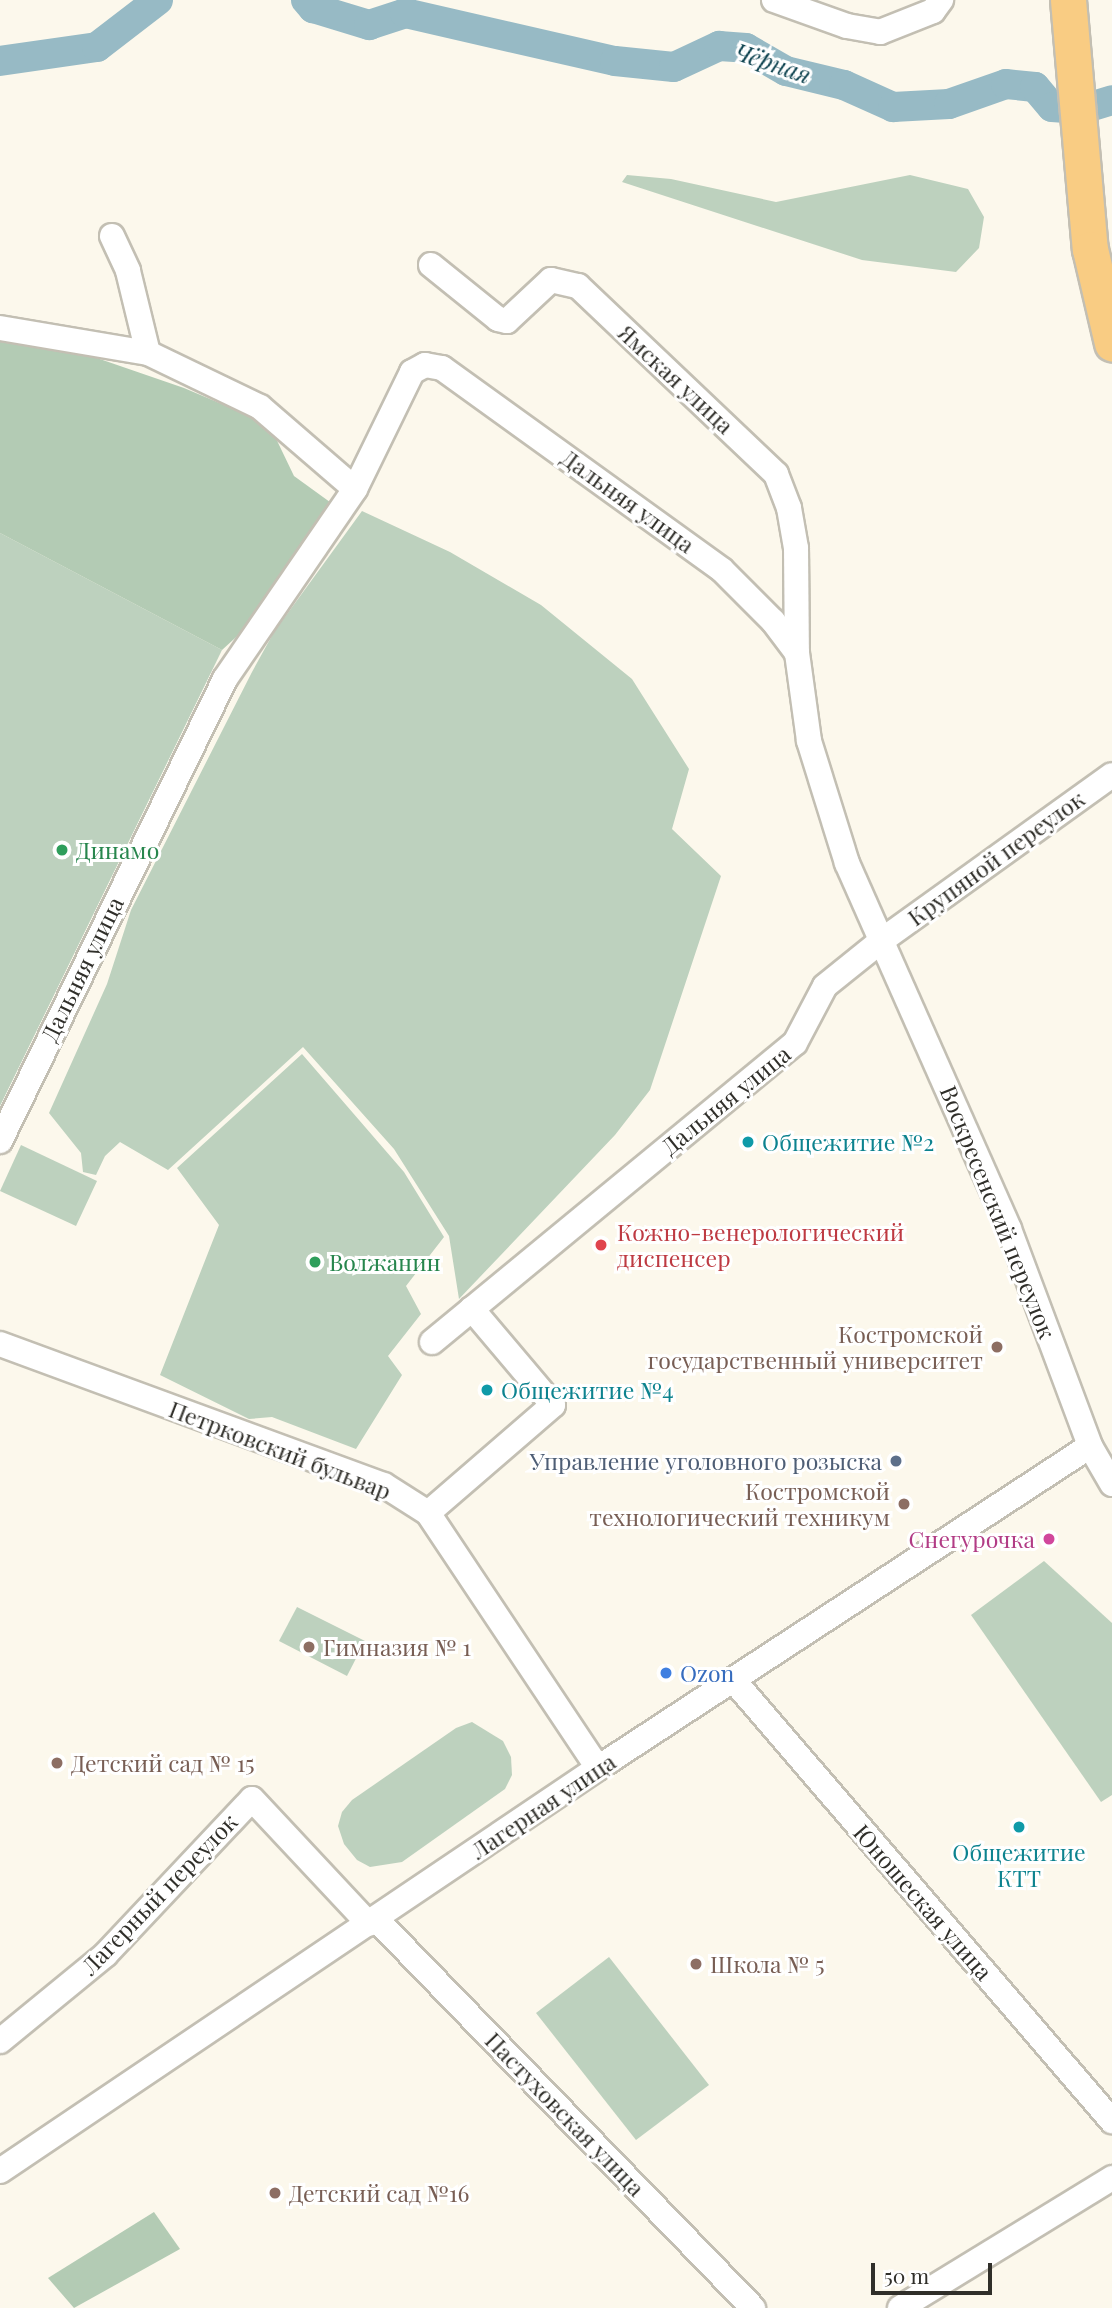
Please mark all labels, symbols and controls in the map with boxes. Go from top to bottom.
water label: Чёрная [731,37,815,89]
street label: Ямская улица [613,319,739,439]
street label: Дальняя улица [556,444,700,558]
street label: Крупяной переулок [902,785,1090,931]
place label: Динамо [76,836,159,864]
marker: Динамо [54,842,70,858]
street label: Дальняя улица [35,892,129,1046]
street label: Дальняя улица [656,1040,796,1160]
street label: Воскресенский переулок [935,1082,1061,1342]
place label: Общежитие №2 [762,1128,934,1156]
marker: Общежитие №2 [740,1134,756,1150]
place label: Кожно-венерологический диспенсер [617,1218,904,1272]
marker: Кожно-венерологический диспенсер [591,1235,611,1255]
place label: Волжанин [329,1248,441,1276]
marker: Волжанин [307,1254,323,1270]
place label: Костромской государственный университет [648,1320,983,1374]
marker: Костромской государственный университет [989,1339,1005,1355]
place label: Общежитие №4 [501,1376,674,1404]
marker: Общежитие №4 [479,1382,495,1398]
street label: Петрковский бульвар [165,1395,395,1505]
place label: Управление уголовного розыска [530,1447,882,1475]
marker: Управление уголовного розыска [888,1453,904,1469]
place label: Костромской технологический техникум [589,1477,890,1531]
marker: Костромской технологический техникум [896,1496,912,1512]
place label: Снегурочка [909,1525,1035,1553]
marker: Снегурочка [1041,1531,1057,1547]
place label: Гимназия № 1 [323,1633,471,1661]
marker: Гимназия № 1 [301,1639,317,1655]
place label: Ozon [680,1659,734,1687]
marker: Ozon [658,1665,674,1681]
street label: Лагерная улица [465,1747,621,1865]
place label: Детский сад № 15 [71,1749,254,1777]
marker: Детский сад № 15 [49,1755,65,1771]
street label: Лагерный переулок [75,1808,243,1980]
street label: Юношеская улица [848,1819,998,1985]
marker: Общежитие КТТ [1011,1819,1027,1835]
place label: Общежитие КТТ [952,1838,1086,1892]
place label: Школа № 5 [710,1950,825,1978]
marker: Школа № 5 [688,1956,704,1972]
street label: Пастуховская улица [480,2026,650,2202]
place label: Детский сад №16 [289,2179,469,2207]
marker: Детский сад №16 [267,2185,283,2201]
scale bar [874,2248,995,2292]
text: 50 m [884,2261,929,2289]

